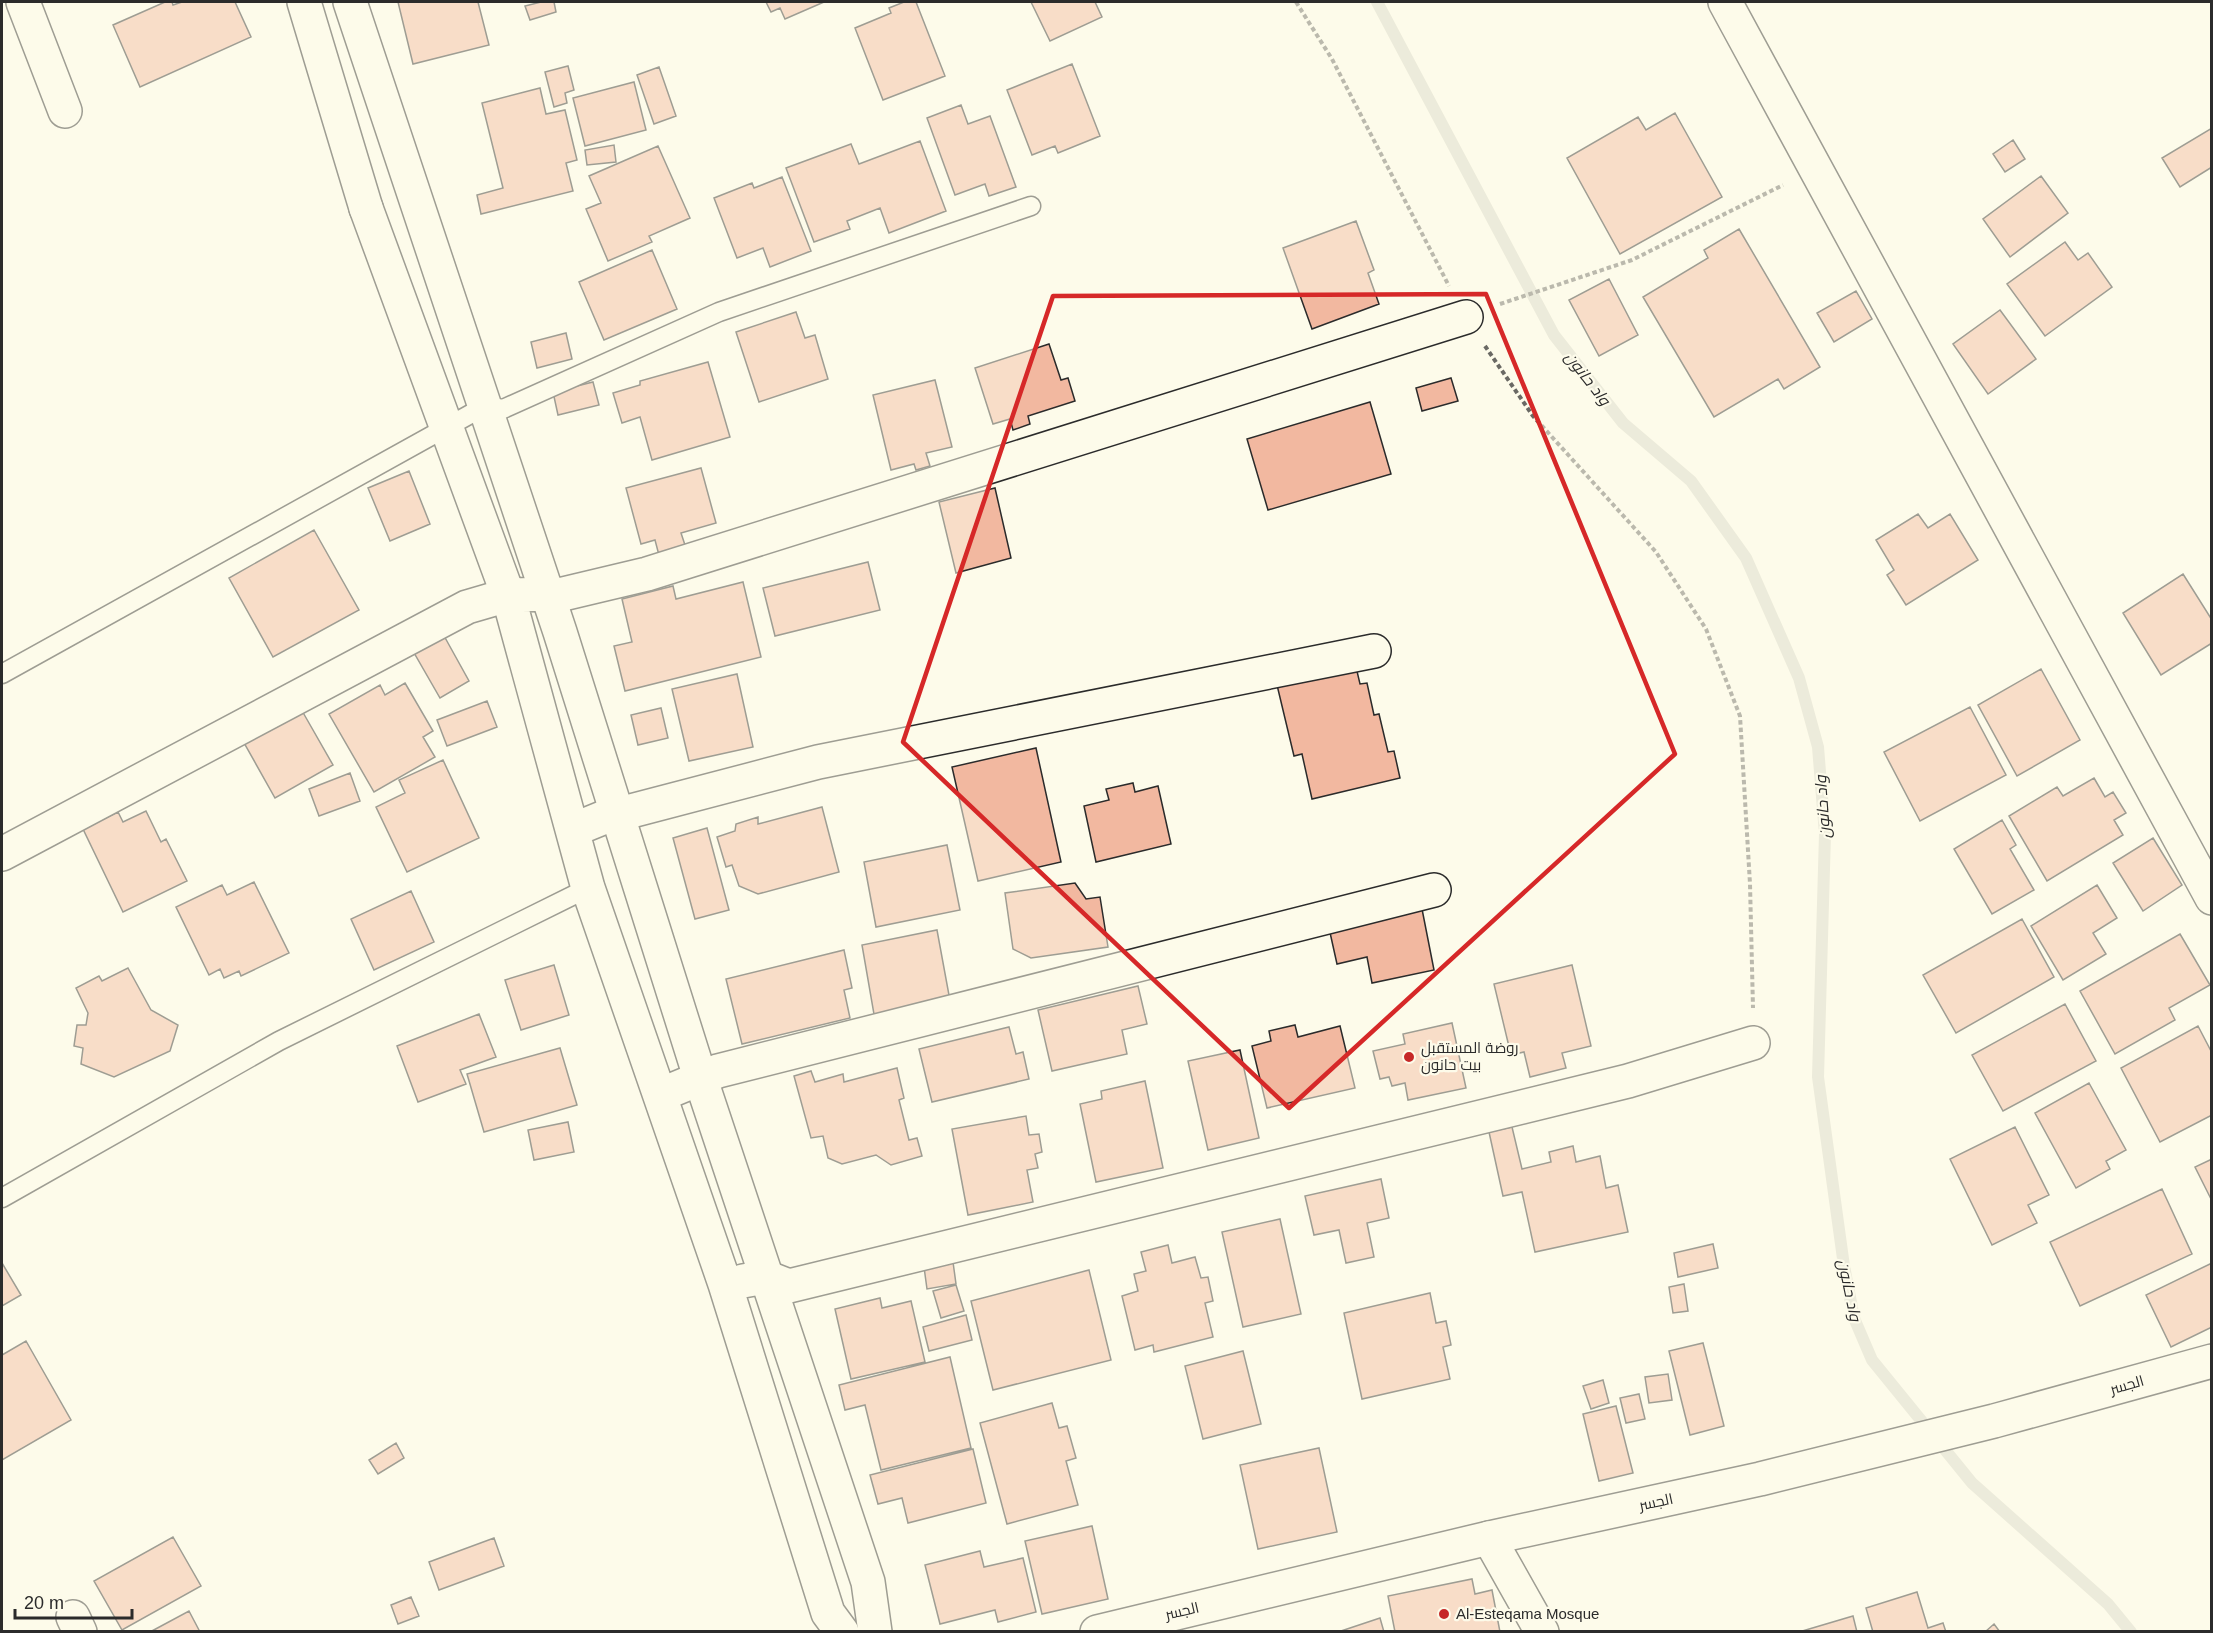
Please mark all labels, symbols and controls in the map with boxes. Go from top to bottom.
water label: واد حانون [1561,348,1614,410]
water label: واد حانون [1812,774,1834,839]
place label: روضة المستقبل بيت حانون [1421,1039,1518,1075]
marker: روضة المستقبل بيت حانون [1402,1050,1416,1064]
water label: واد حانون [1834,1258,1865,1324]
street label: الجسر [2107,1372,2146,1399]
street label: الجسر [1636,1490,1675,1515]
scale bar [15,1582,132,1620]
text: 20 m [24,1593,64,1613]
street label: الجسر [1162,1598,1201,1624]
place label: Al-Esteqama Mosque [1456,1605,1599,1622]
marker: Al-Esteqama Mosque [1437,1607,1451,1621]

